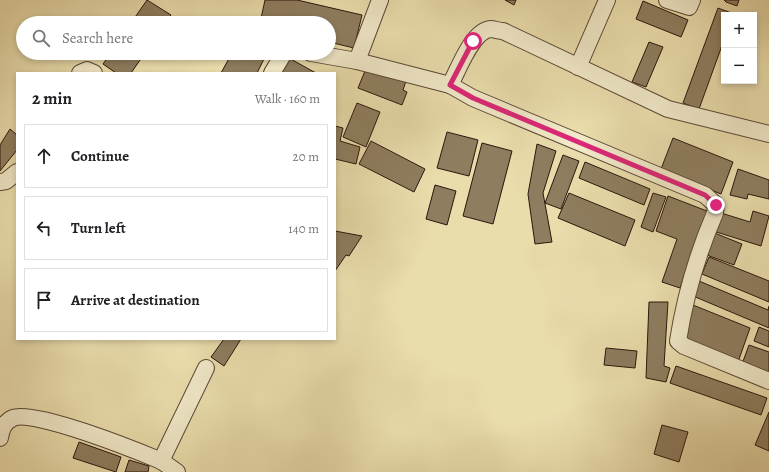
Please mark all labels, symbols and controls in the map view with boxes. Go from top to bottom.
map controls [721,12,757,84]
button: + [721,12,757,48]
search box [16,16,336,60]
icon: search [30,27,52,49]
text: Search here [62,28,133,48]
route start [464,32,482,50]
button: − [721,48,757,84]
text: 2 min [32,87,72,110]
text: Walk · 160 m [255,90,320,107]
icon: ahead [33,145,55,167]
text: Continue [71,146,129,166]
text: 20 m [293,148,319,165]
route end [707,196,725,214]
icon: left [33,217,55,239]
text: Turn left [71,218,126,238]
text: 140 m [288,220,319,237]
icon: arrive [33,289,55,311]
text: Arrive at destination [71,290,200,310]

